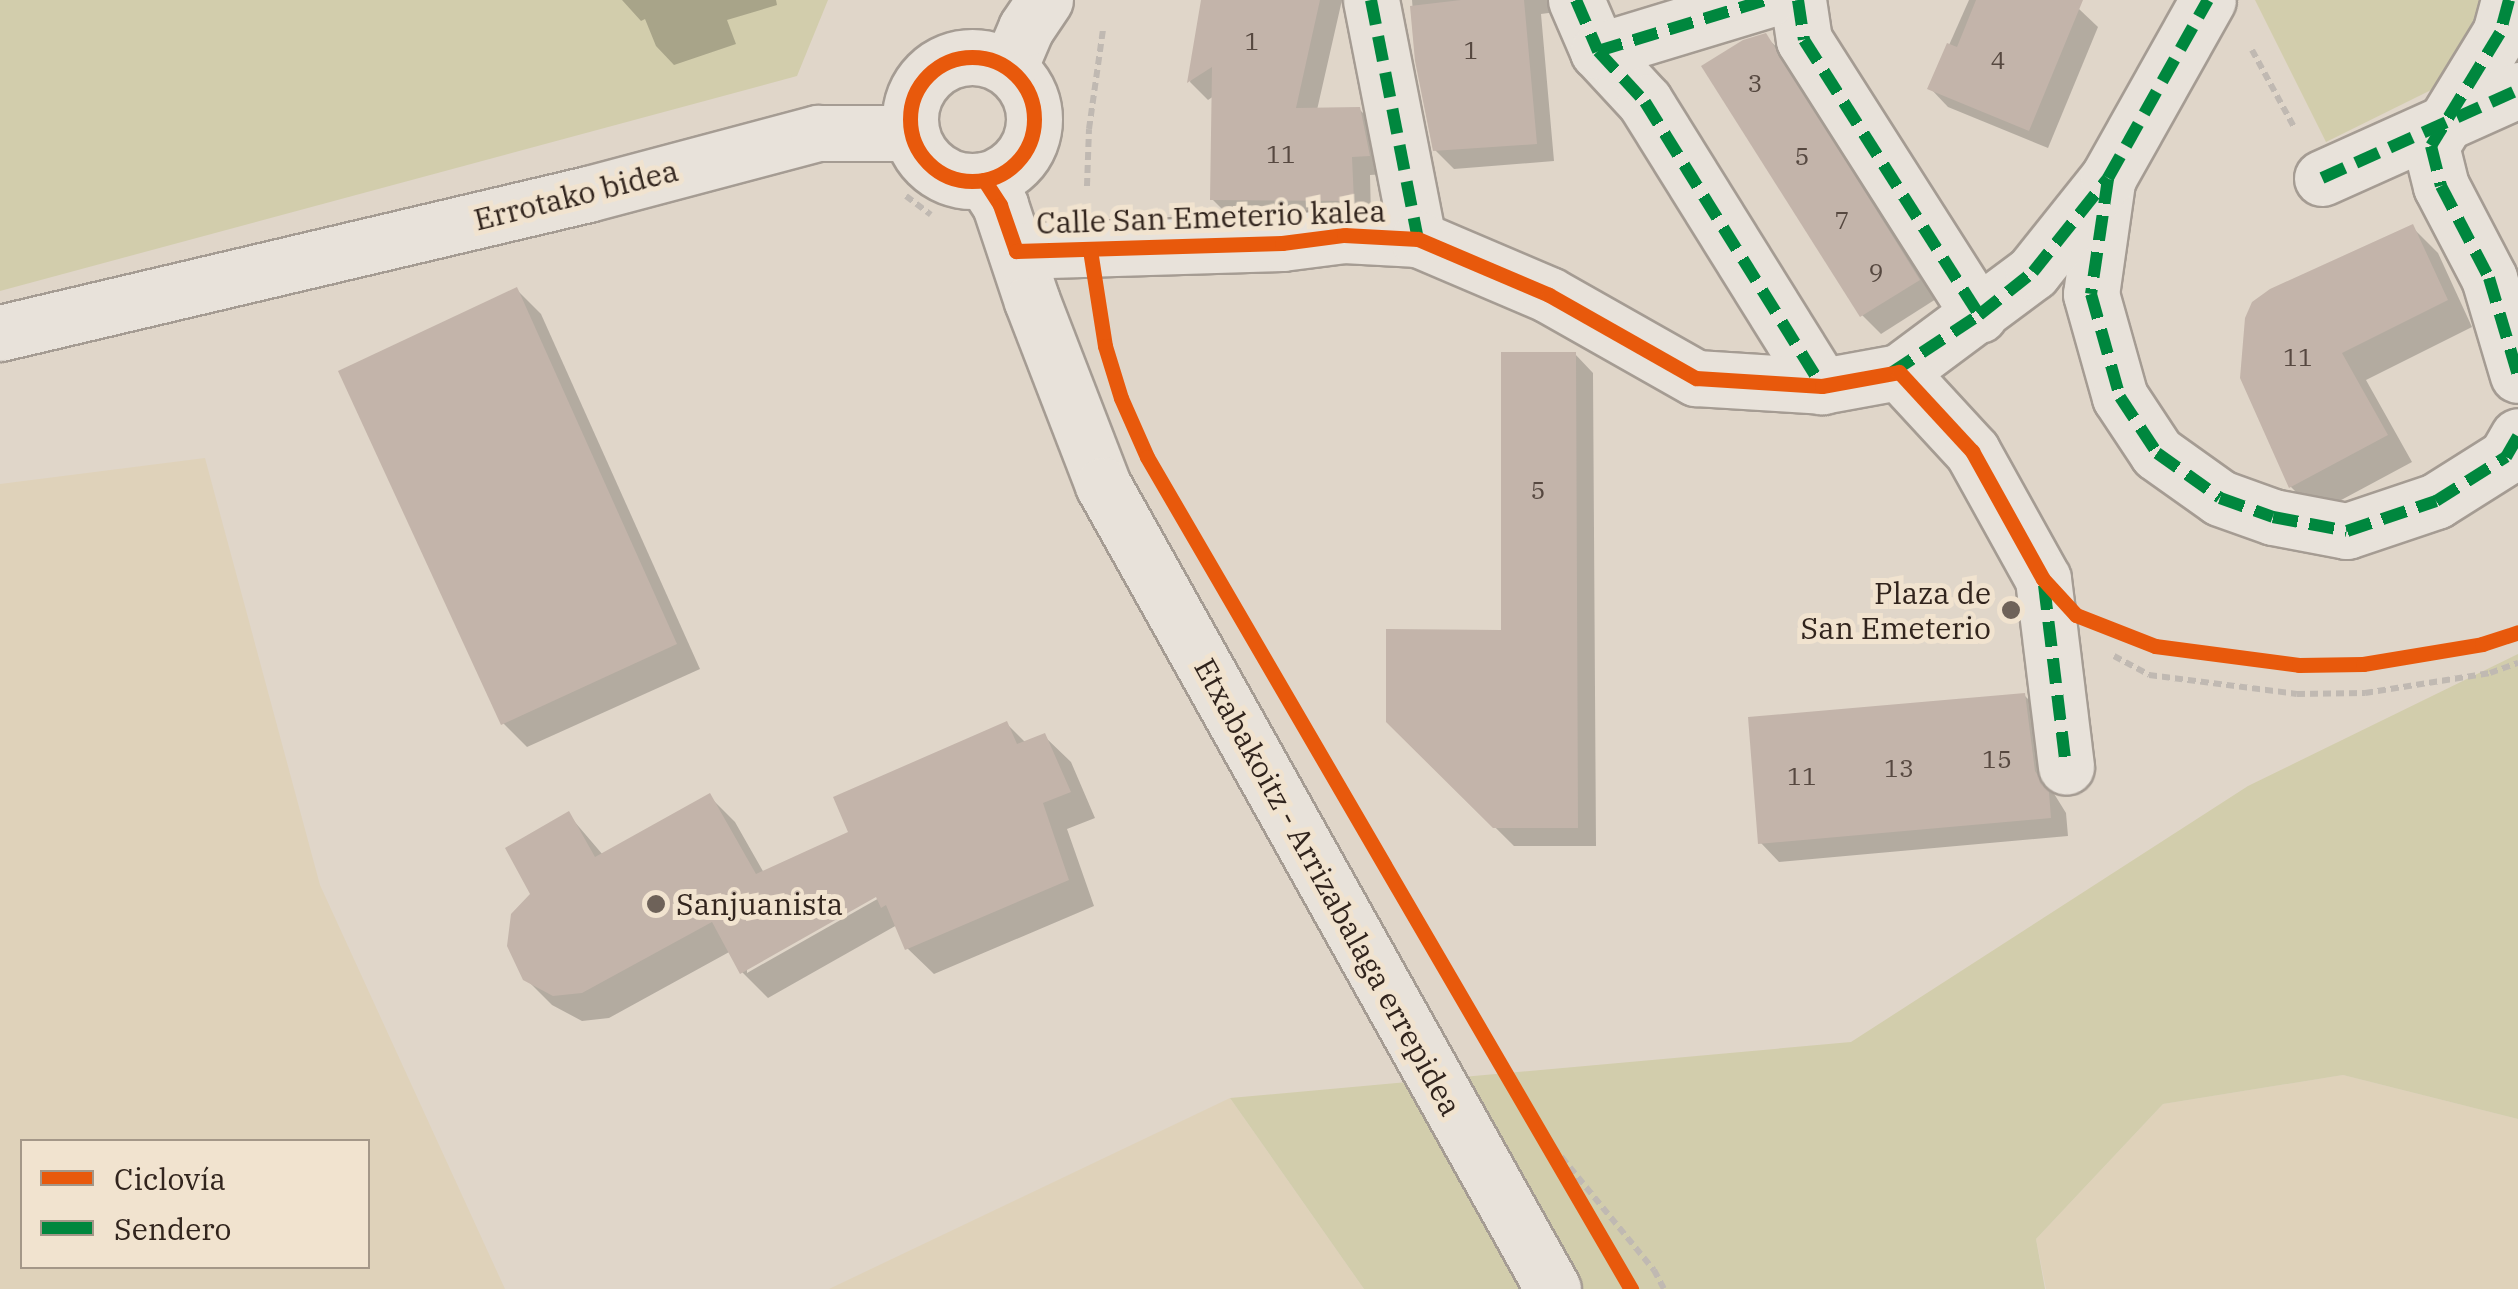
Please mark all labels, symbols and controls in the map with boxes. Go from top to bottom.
house number: 1 [1245,26,1259,56]
house number: 1 [1464,35,1478,65]
house number: 4 [1991,45,2005,75]
house number: 3 [1748,68,1762,98]
house number: 11 [1266,139,1296,169]
house number: 5 [1795,141,1809,171]
street label: Errotako bidea [470,152,682,238]
street label: Calle San Emeterio kalea [1036,193,1386,241]
house number: 7 [1835,205,1849,235]
house number: 9 [1869,257,1883,287]
house number: 11 [2283,342,2313,372]
house number: 5 [1531,475,1545,505]
place label: Plaza de San Emeterio [1801,575,1991,646]
marker: Plaza de San Emeterio [2000,599,2022,621]
street label: Etxabakoitz - Arrizabalaga errepidea [1187,652,1469,1122]
house number: 15 [1982,744,2012,774]
house number: 13 [1884,753,1914,783]
house number: 11 [1787,761,1817,791]
place label: Sanjuanista [676,886,843,922]
marker: Sanjuanista [645,893,667,915]
legend [20,1139,370,1269]
text: Ciclovía [114,1159,226,1198]
text: Sendero [114,1209,231,1248]

